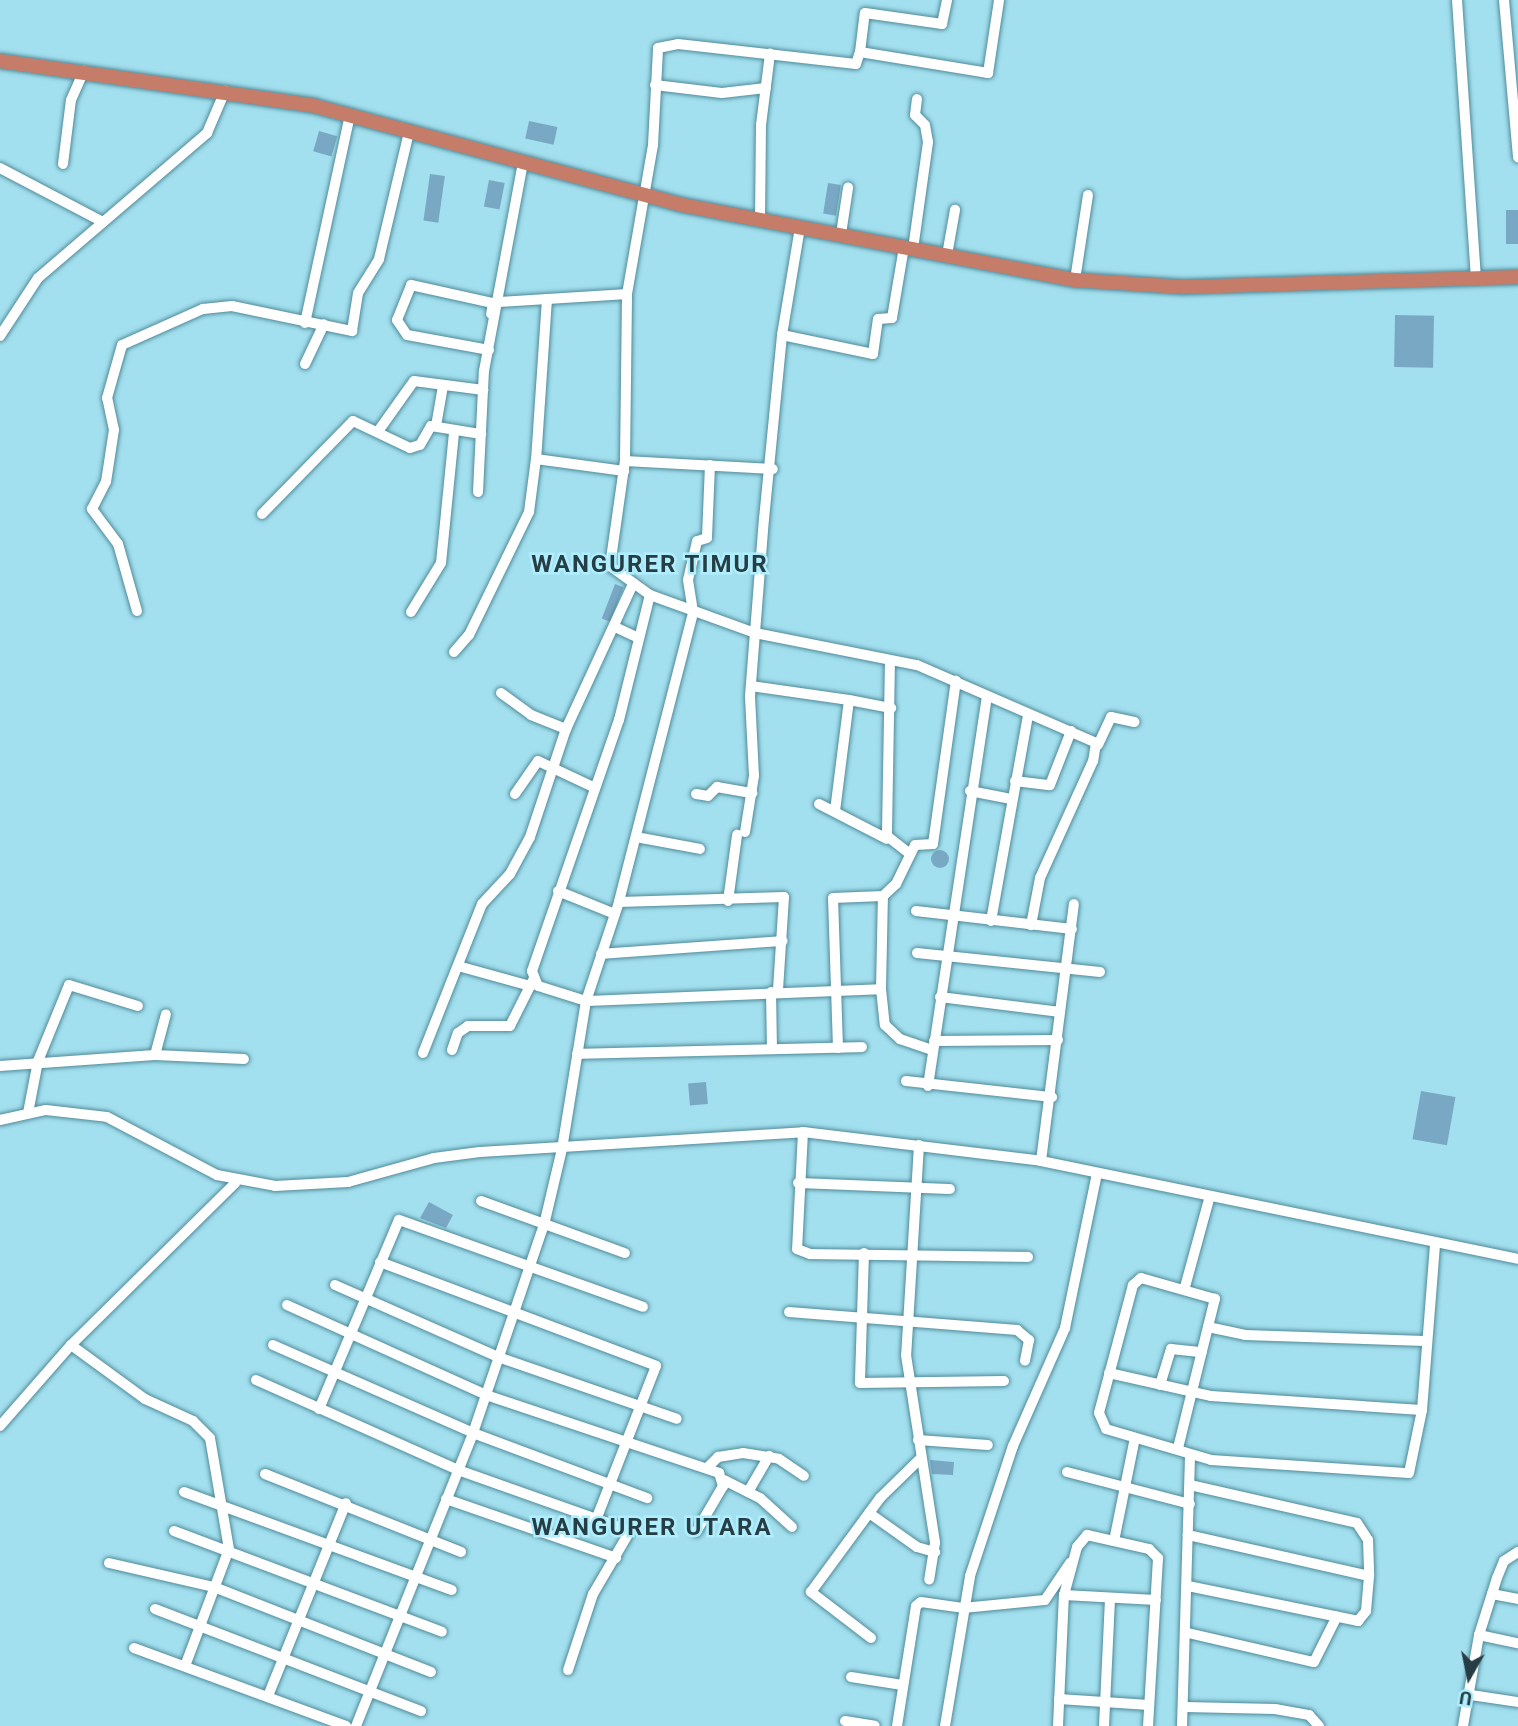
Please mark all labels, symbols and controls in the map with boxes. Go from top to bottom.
district label: WANGURER TIMUR [533,551,767,579]
district label: WANGURER UTARA [533,1514,771,1542]
north arrow [1434,1642,1504,1712]
text: U [1458,1686,1474,1711]

